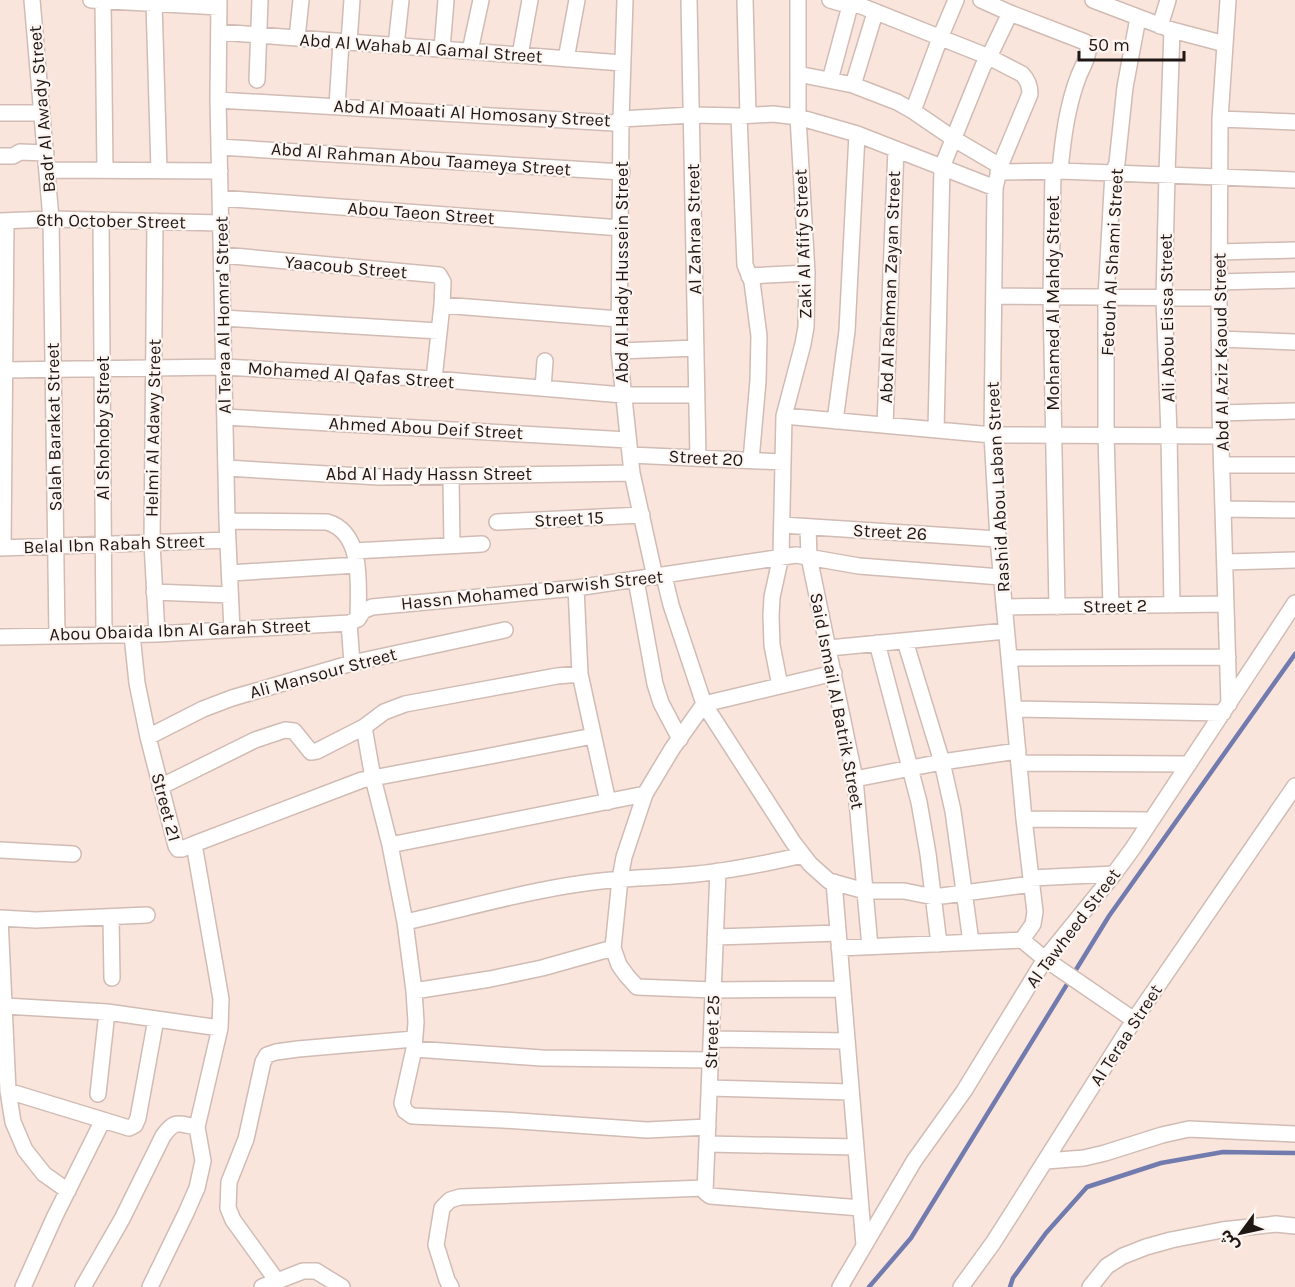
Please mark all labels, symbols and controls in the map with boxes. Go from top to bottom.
street label: Badr Al Awady Street [24,24,60,194]
scale bar [1079,24,1184,62]
street label: Abd Al Wahab Al Gamal Street [299,29,543,67]
text: 50 m [1088,34,1130,56]
street label: Abd Al Moaati Al Homosany Street [333,95,611,131]
street label: Abd Al Rahman Abou Taameya Street [270,138,572,180]
street label: Abd Al Hady Hussein Street [611,161,633,383]
street label: Al Zahraa Street [682,163,706,295]
street label: Fetouh Al Shami Street [1096,167,1128,356]
street label: Zaki Al Afify Street [789,168,817,319]
street label: Abd Al Rahman Zayan Street [875,170,905,404]
street label: Mohamed Al Mahdy Street [1042,195,1064,411]
street label: Abou Taeon Street [347,197,495,229]
street label: 6th October Street [36,209,186,233]
street label: Al Teraa Al Homra' Street [210,216,236,414]
street label: Ali Abou Eissa Street [1155,233,1179,403]
street label: Yaacoub Street [284,251,408,283]
street label: Abd Al Aziz Kaoud Street [1208,252,1234,451]
street label: Helmi Al Adawy Street [140,338,166,517]
street label: Salah Barakat Street [42,342,66,512]
street label: Al Shohoby Street [92,355,114,500]
street label: Mohamed Al Qafas Street [247,357,455,393]
street label: Rashid Abou Laban Street [981,381,1015,593]
street label: Ahmed Abou Deif Street [328,412,524,444]
street label: Street 20 [668,445,744,471]
street label: Abd Al Hady Hassn Street [326,463,532,485]
street label: Street 15 [534,506,604,532]
street label: Street 26 [852,519,928,545]
street label: Belal Ibn Rabah Street [23,530,205,558]
street label: Hassn Mohamed Darwish Street [400,565,664,615]
street label: Said Ismail Al Batrik Street [805,591,869,811]
street label: Street 2 [1083,594,1147,618]
street label: Abou Obaida Ibn Al Garah Street [49,614,311,646]
street label: Ali Mansour Street [247,643,399,703]
street label: Street 21 [146,770,186,844]
street label: Al Tawheed Street [1021,864,1125,992]
street label: Al Teraa Street [1085,980,1167,1090]
street label: Street 25 [700,994,724,1070]
north arrow [1211,1203,1271,1263]
text: ش [1215,1226,1243,1255]

